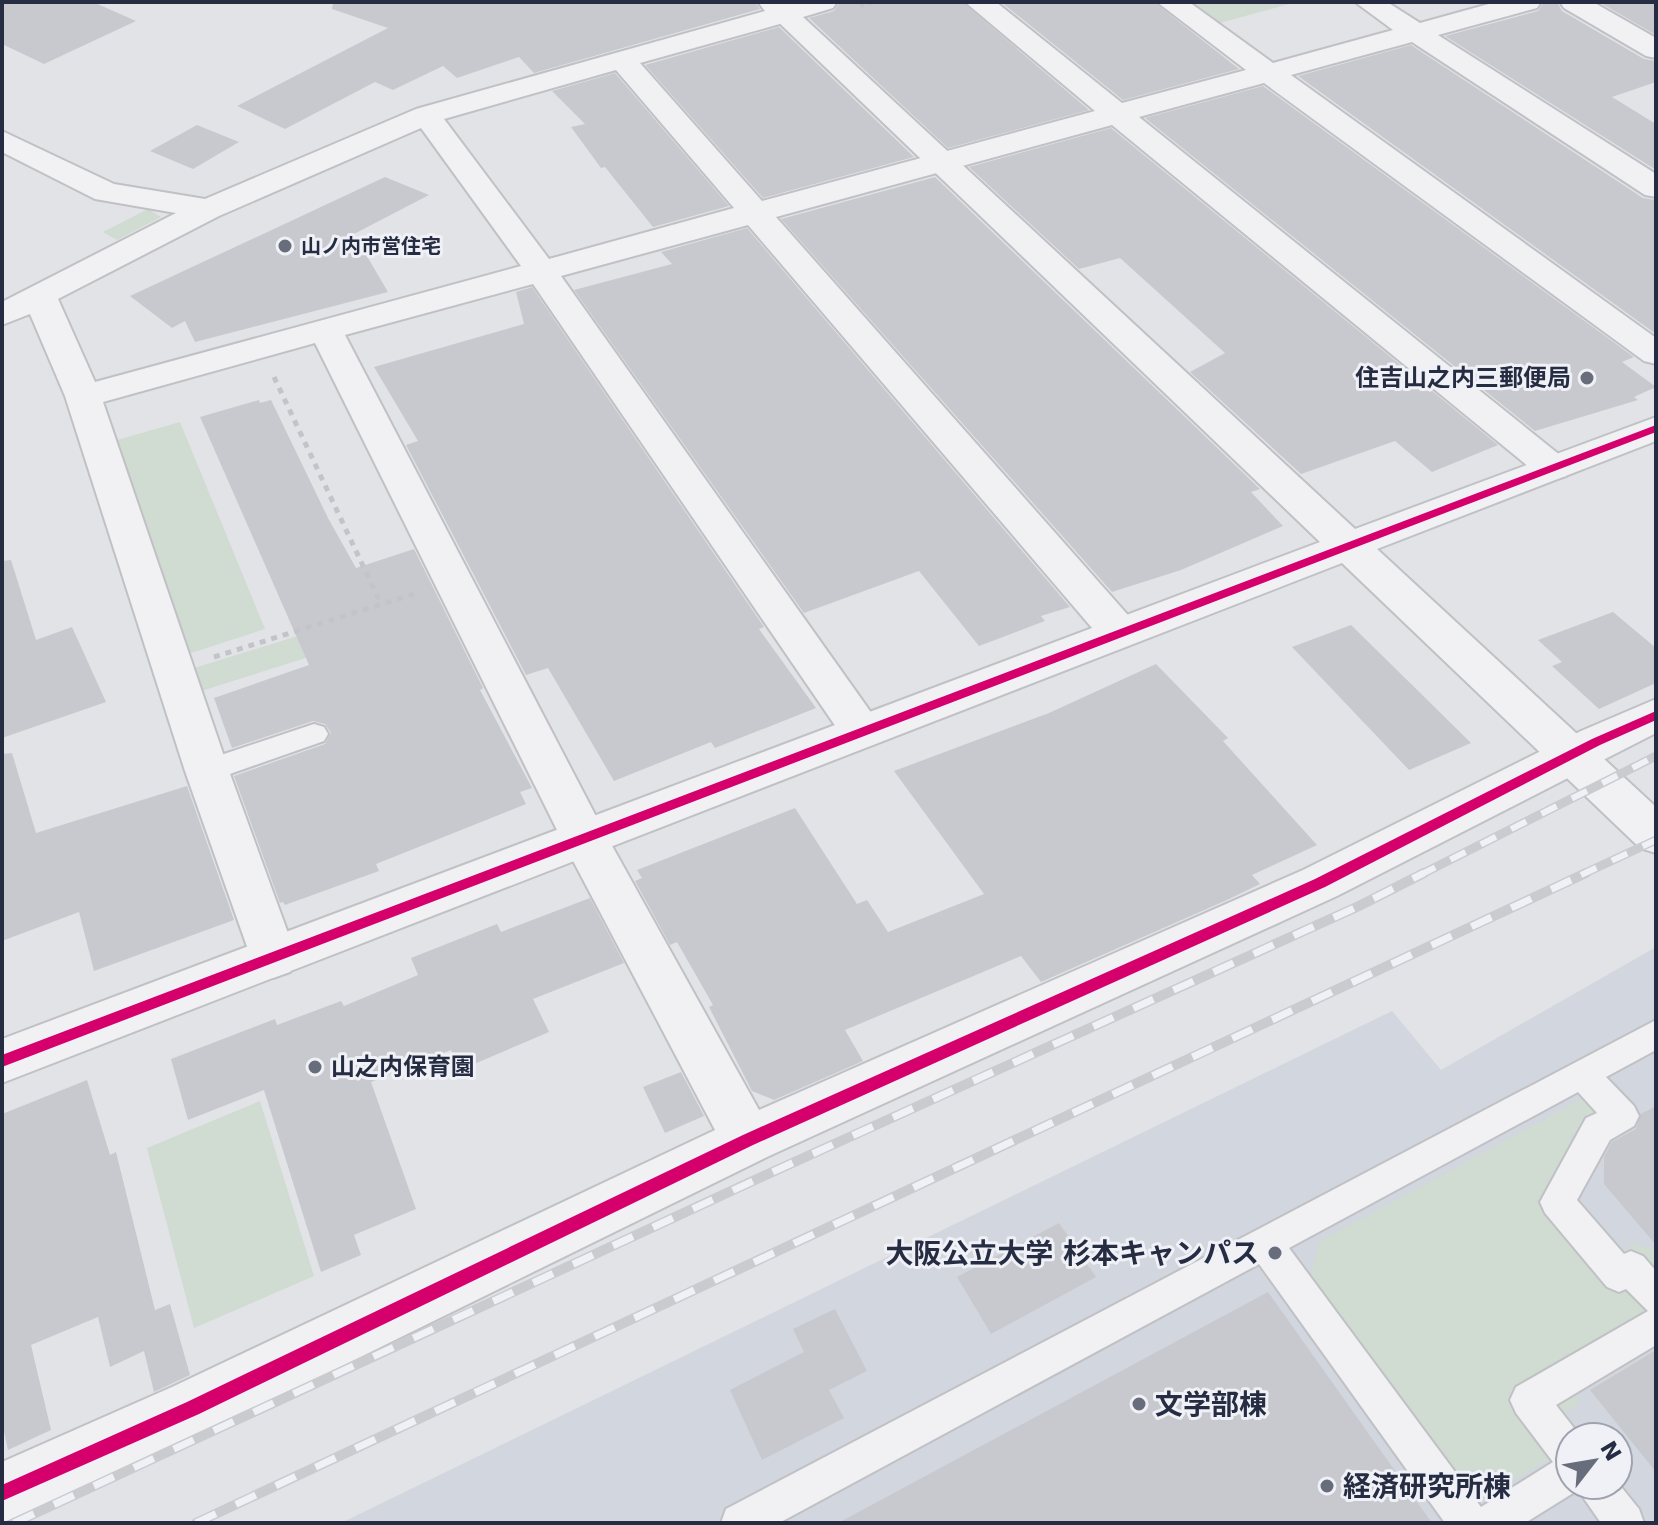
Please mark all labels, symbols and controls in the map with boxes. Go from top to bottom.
place label: 山ノ内市営住宅 [301,234,441,258]
marker: 山ノ内市営住宅 [276,237,294,255]
place label: 住吉山之内三郵便局 [1355,364,1571,392]
marker: 住吉山之内三郵便局 [1578,369,1596,387]
place label: 山之内保育園 [331,1053,475,1081]
marker: 山之内保育園 [306,1058,324,1076]
place label: 大阪公立大学 杉本キャンパス [885,1237,1259,1270]
marker: 大阪公立大学 杉本キャンパス [1266,1244,1284,1262]
place label: 文学部棟 [1155,1388,1267,1421]
marker: 文学部棟 [1130,1395,1148,1413]
north arrow [1554,1421,1634,1501]
text: N [1595,1437,1626,1465]
place label: 経済研究所棟 [1343,1470,1511,1503]
marker: 経済研究所棟 [1318,1477,1336,1495]

